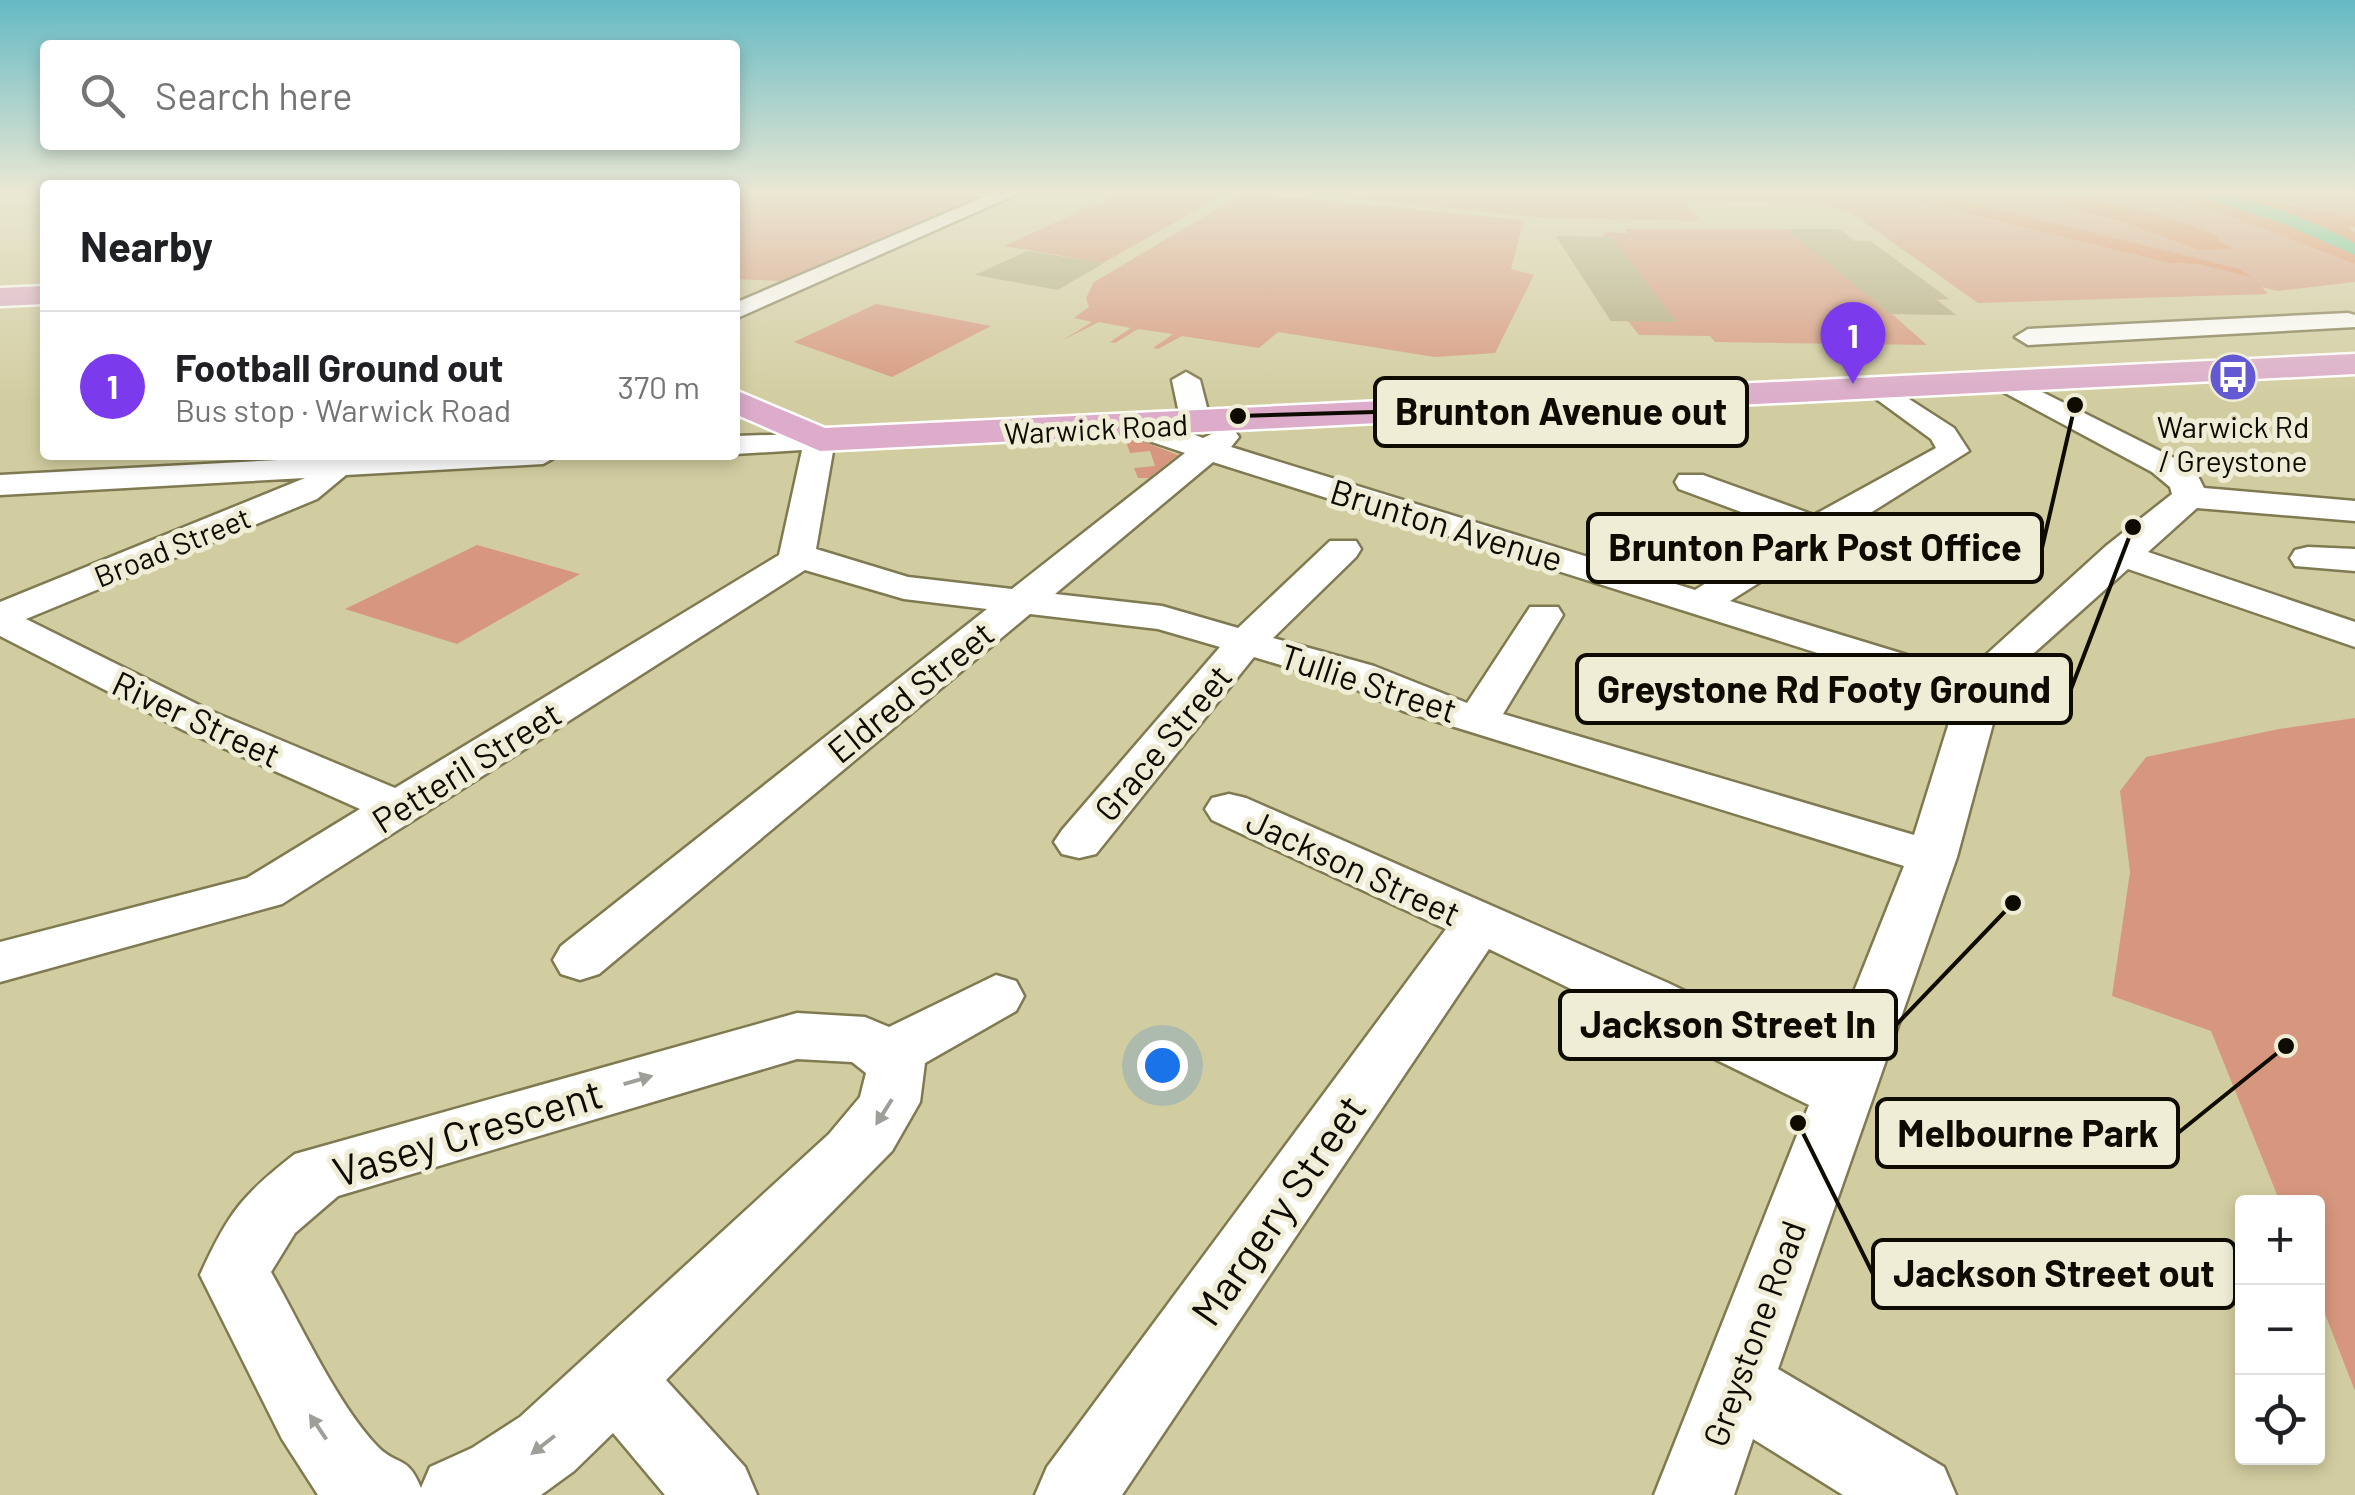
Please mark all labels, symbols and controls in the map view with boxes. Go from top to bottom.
search box [40,40,740,150]
icon: search [75,68,130,123]
text: Search here [155,72,353,118]
text: Nearby [80,220,213,270]
pin: 1 [1820,302,1886,384]
text: Football Ground out [175,344,503,390]
bus stop icon: Warwick Rd / Greystone [2207,351,2259,403]
text: 1 [107,367,118,405]
text: 370 m [617,367,700,405]
callout: Brunton Avenue out [1375,378,1747,446]
text: Brunton Avenue out [1395,387,1727,433]
text: Bus stop · Warwick Road [175,390,511,428]
street label: Warwick Road [1003,405,1189,451]
place label: Warwick Rd / Greystone [2157,408,2309,478]
street label: Brunton Avenue [1326,469,1568,579]
street label: Broad Street [89,498,255,594]
callout: Brunton Park Post Office [1588,514,2042,582]
text: Brunton Park Post Office [1608,523,2022,569]
street label: Eldred Street [819,611,1001,771]
street label: Tullie Street [1275,634,1463,730]
street label: Grace Street [1084,655,1240,829]
callout: Greystone Rd Footy Ground [1577,655,2071,723]
street label: River Street [106,661,288,775]
text: Greystone Rd Footy Ground [1597,665,2051,711]
street label: Petteril Street [364,691,568,841]
street label: Jackson Street [1240,798,1468,934]
callout: Jackson Street In [1560,991,1896,1059]
text: Jackson Street In [1580,1000,1876,1046]
your location [1137,1040,1188,1091]
street label: Vasey Crescent [326,1066,608,1197]
one-way arrow [623,1072,654,1087]
street label: Margery Street [1179,1084,1376,1335]
one-way arrow [875,1099,894,1126]
callout: Melbourne Park [1877,1099,2178,1167]
text: Melbourne Park [1897,1109,2159,1155]
map controls [2235,1195,2325,1465]
button: + [2235,1195,2325,1285]
street label: Greystone Road [1693,1214,1813,1452]
callout: Jackson Street out [1873,1240,2235,1308]
text: Jackson Street out [1893,1249,2215,1295]
button: − [2235,1285,2325,1375]
button: locate [2235,1375,2325,1465]
one-way arrow [310,1413,328,1440]
one-way arrow [530,1434,556,1455]

